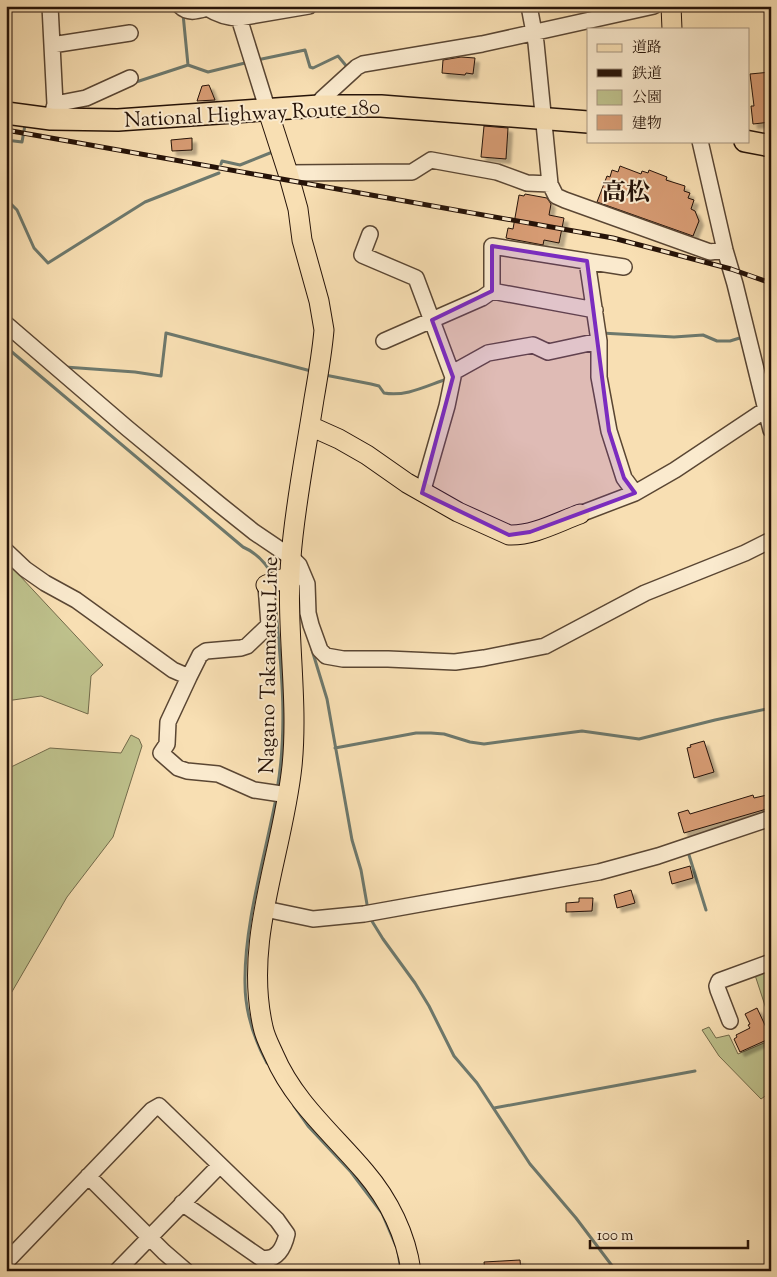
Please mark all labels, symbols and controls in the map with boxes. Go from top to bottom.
legend [587,28,750,142]
text: 道路 [632,38,662,59]
text: 鉄道 [632,64,662,85]
text: 公園 [632,88,662,109]
street label: National Highway Route 180 [123,93,381,137]
text: 建物 [632,114,662,135]
district label: 高松 [602,177,650,211]
street label: Nagano Takamatsu Line [253,556,287,774]
scale bar [590,1217,747,1249]
text: 100 m [597,1226,634,1247]

